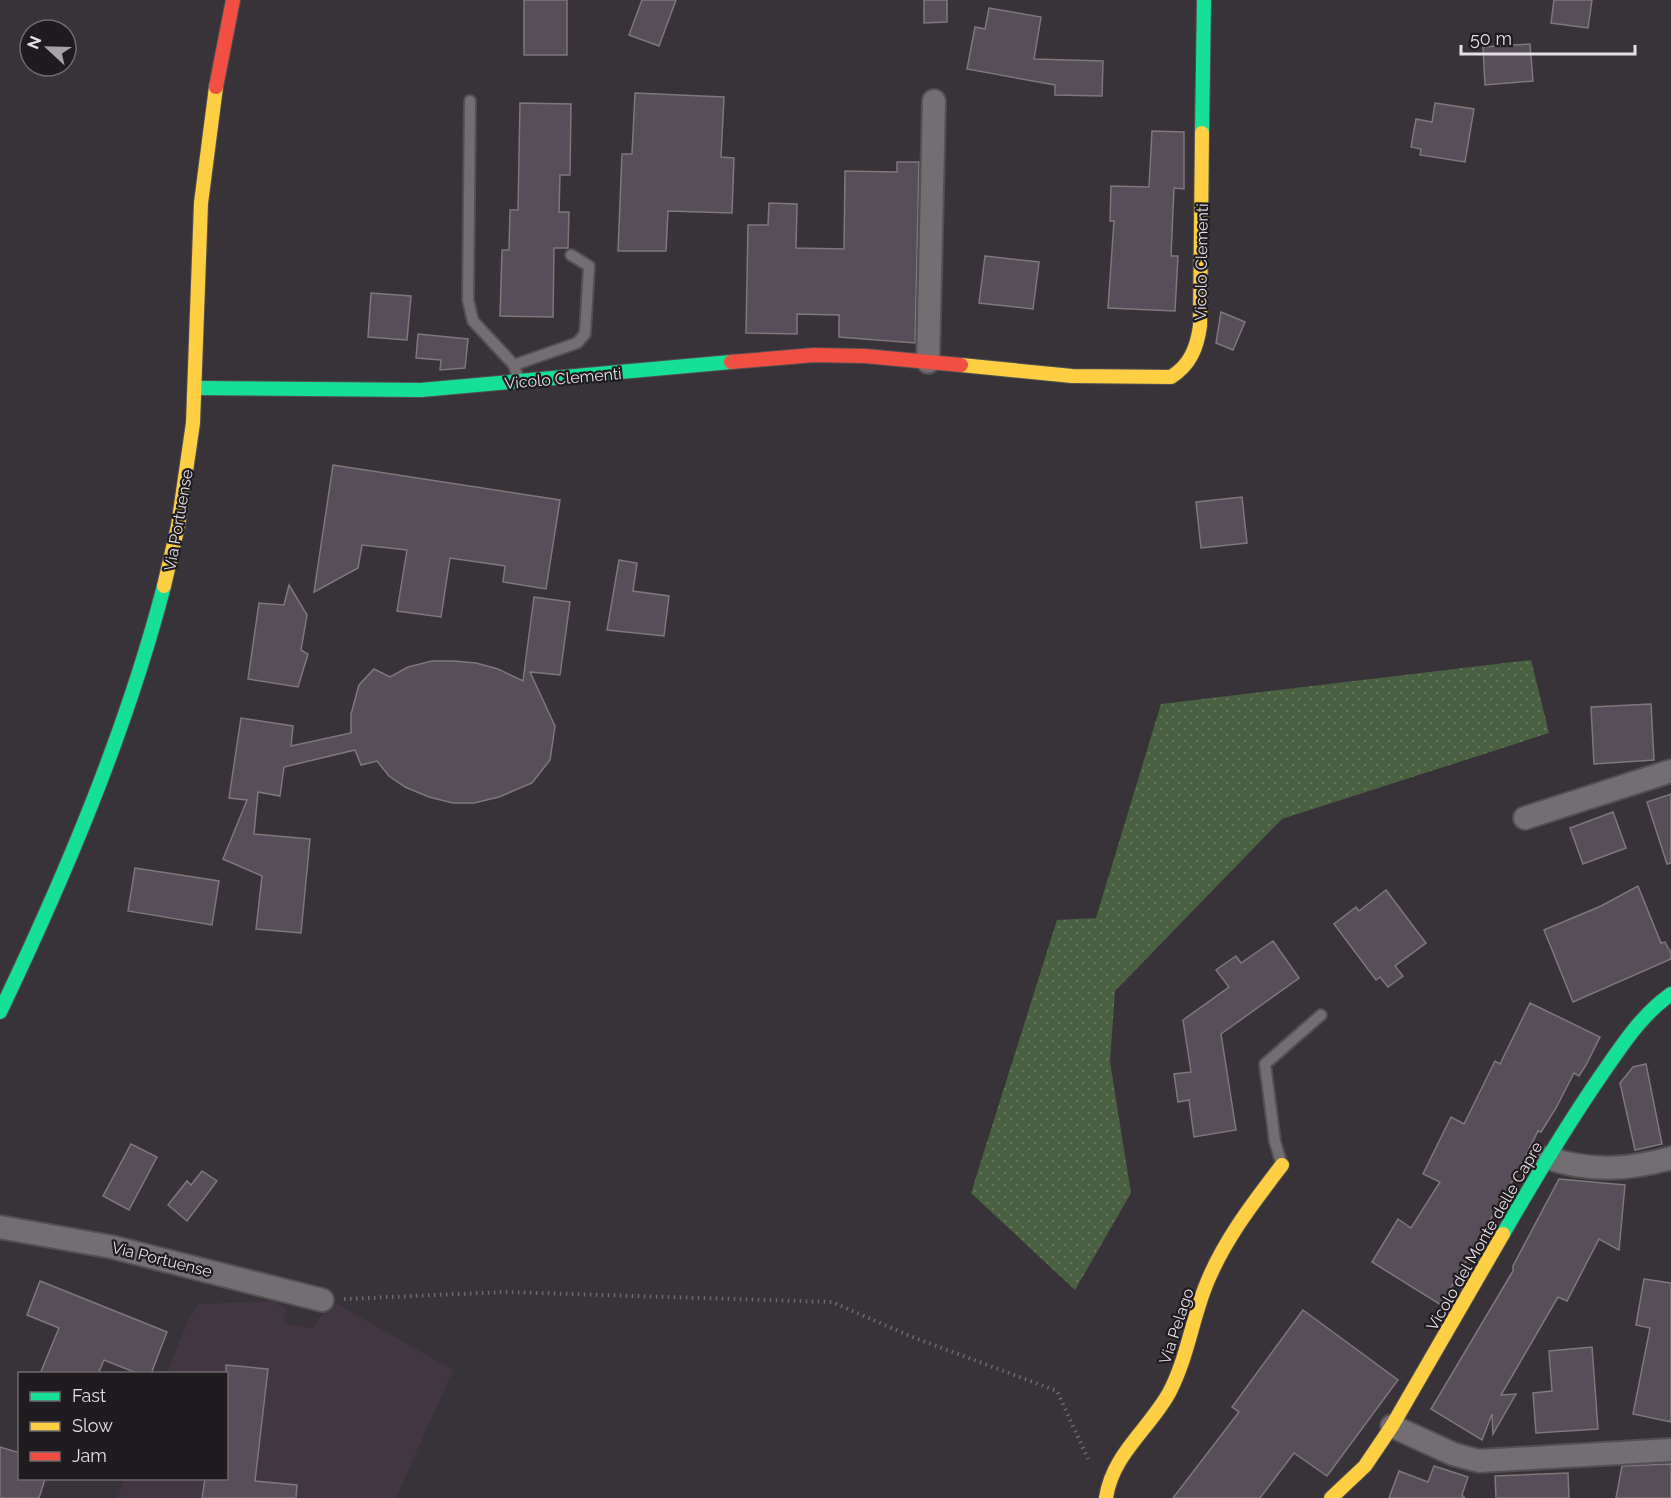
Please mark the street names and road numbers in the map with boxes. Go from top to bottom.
street label: Vicolo Clementi [1191,203,1212,321]
street label: Vicolo Clementi [504,364,622,393]
street label: Via Portuense [160,468,197,572]
street label: Vicolo del Monte delle Capre [1422,1138,1546,1334]
street label: Via Portuense [110,1238,214,1281]
street label: Via Pelago [1155,1286,1198,1367]

